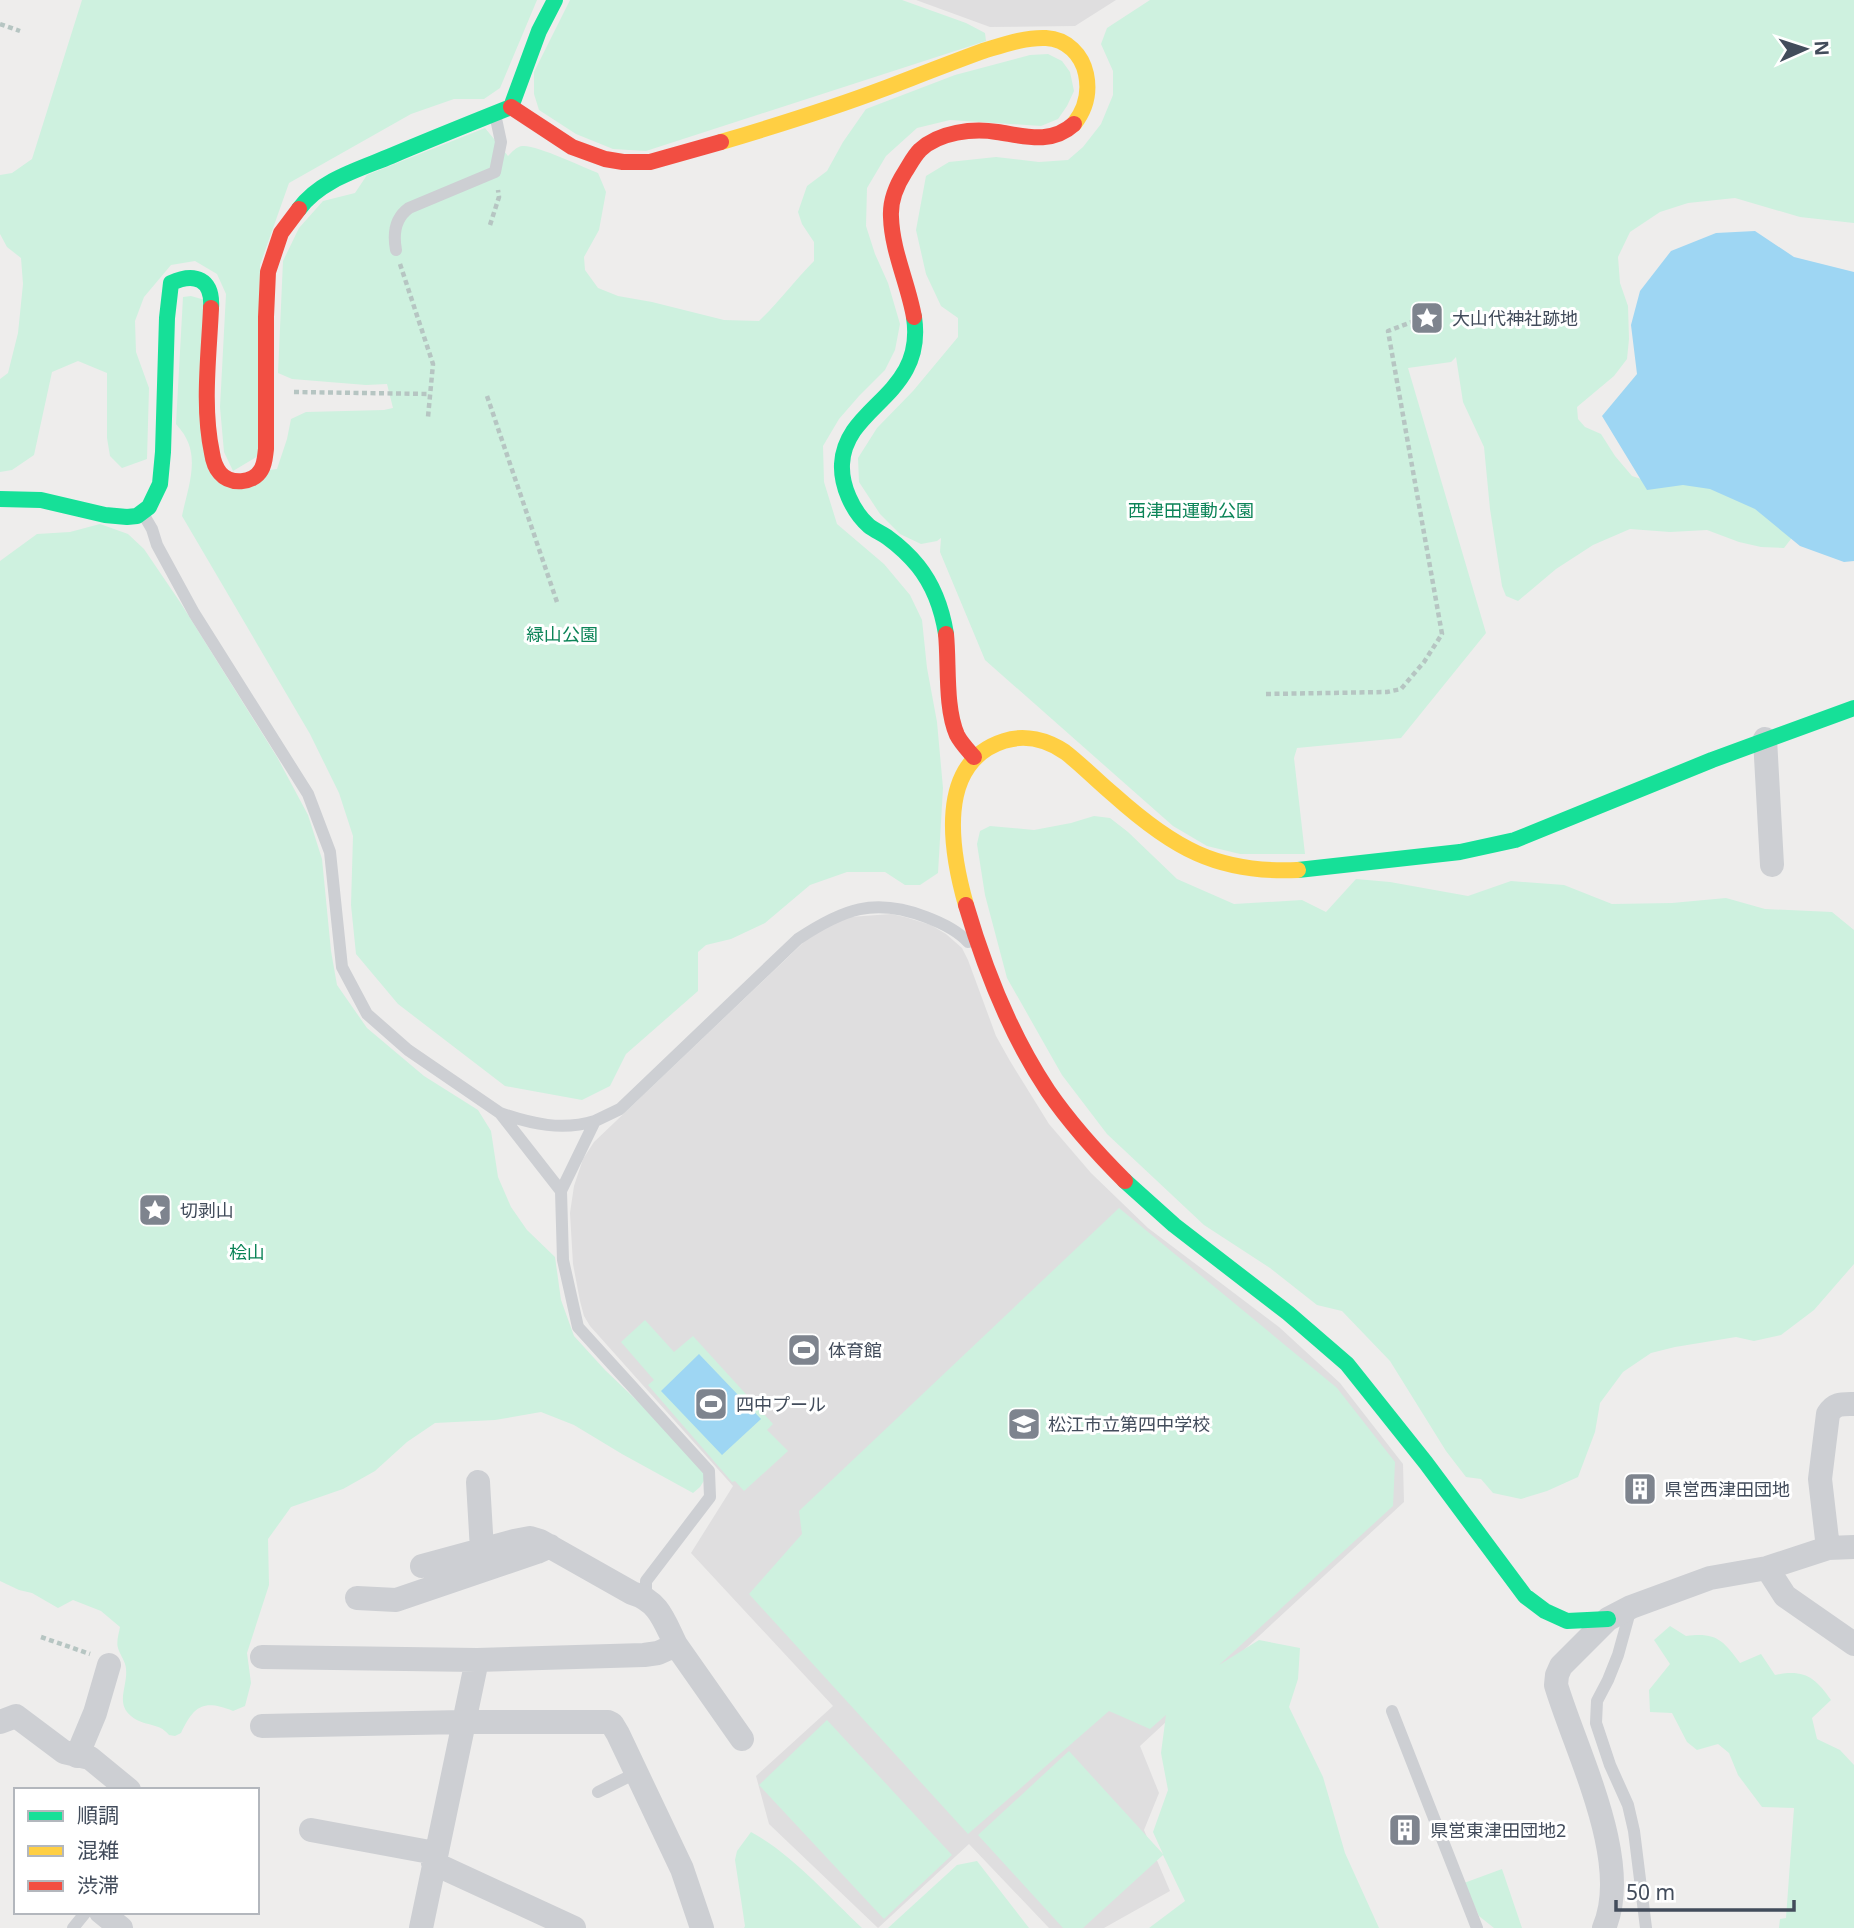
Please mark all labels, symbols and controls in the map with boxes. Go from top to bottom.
north arrow [1770,14,1840,84]
text: N [1809,40,1835,57]
place icon: 大山代神社跡地 [1408,299,1446,337]
place label: 大山代神社跡地 [1452,306,1578,330]
park label: 西津田運動公園 [1128,498,1254,522]
park label: 緑山公園 [526,622,598,646]
place icon: 切剥山 [136,1191,174,1229]
place label: 切剥山 [180,1198,234,1222]
park label: 桧山 [229,1240,265,1264]
sports icon: 体育館 [785,1331,823,1369]
place label: 体育館 [828,1338,882,1362]
sports icon: 四中プール [692,1385,730,1423]
place label: 四中プール [736,1392,826,1416]
school or university icon: 松江市立第四中学校 [1005,1405,1043,1443]
place label: 松江市立第四中学校 [1048,1412,1210,1436]
building icon: 県営西津田団地 [1621,1470,1659,1508]
place label: 県営西津田団地 [1664,1477,1790,1501]
legend [14,1788,259,1914]
text: 順調 [77,1801,119,1829]
building icon: 県営東津田団地2 [1386,1811,1424,1849]
place label: 県営東津田団地2 [1430,1818,1566,1842]
text: 混雑 [77,1836,119,1864]
scale bar [1616,1868,1794,1912]
text: 渋滞 [77,1871,119,1899]
text: 50 m [1626,1878,1675,1906]

